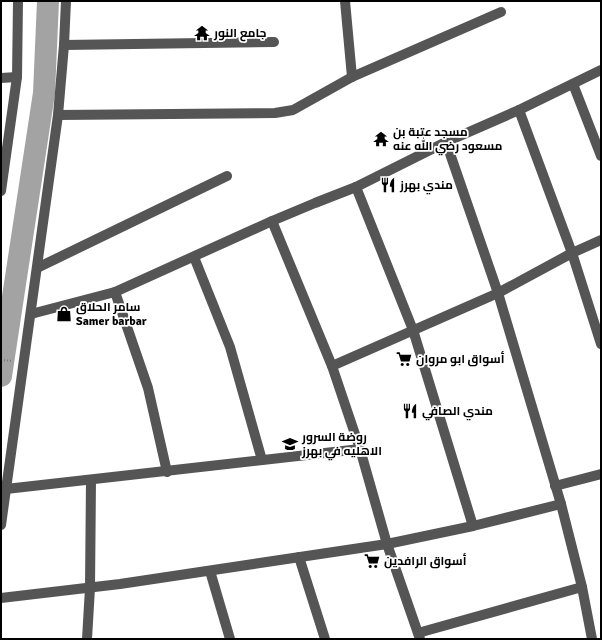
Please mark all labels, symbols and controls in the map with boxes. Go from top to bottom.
temple icon: جامع النور [193,24,211,42]
place label: جامع النور [213,26,267,42]
place label: مسجد عتبة بن مسعود رضي الله عنه [393,125,502,156]
temple icon: مسجد عتبة بن مسعود رضي الله عنه [372,130,390,148]
restaurant icon: مندي بهرز [379,176,397,194]
place label: مندي بهرز [399,178,453,195]
place label: سامر الحلاق Samer barbar [76,300,147,329]
shop icon: سامر الحلاق Samer barbar [55,305,73,323]
supermarket icon: أسواق ابو مروان [395,350,413,368]
place label: أسواق ابو مروان [416,351,505,367]
restaurant icon: مندي الصافي [401,402,419,420]
place label: مندي الصافي [422,404,493,421]
place label: روضة السرور الاهليه في بهرز [301,430,382,461]
school or university icon: روضة السرور الاهليه في بهرز [281,435,299,453]
supermarket icon: أسواق الرافدين [363,552,381,570]
place label: أسواق الرافدين [384,553,467,569]

